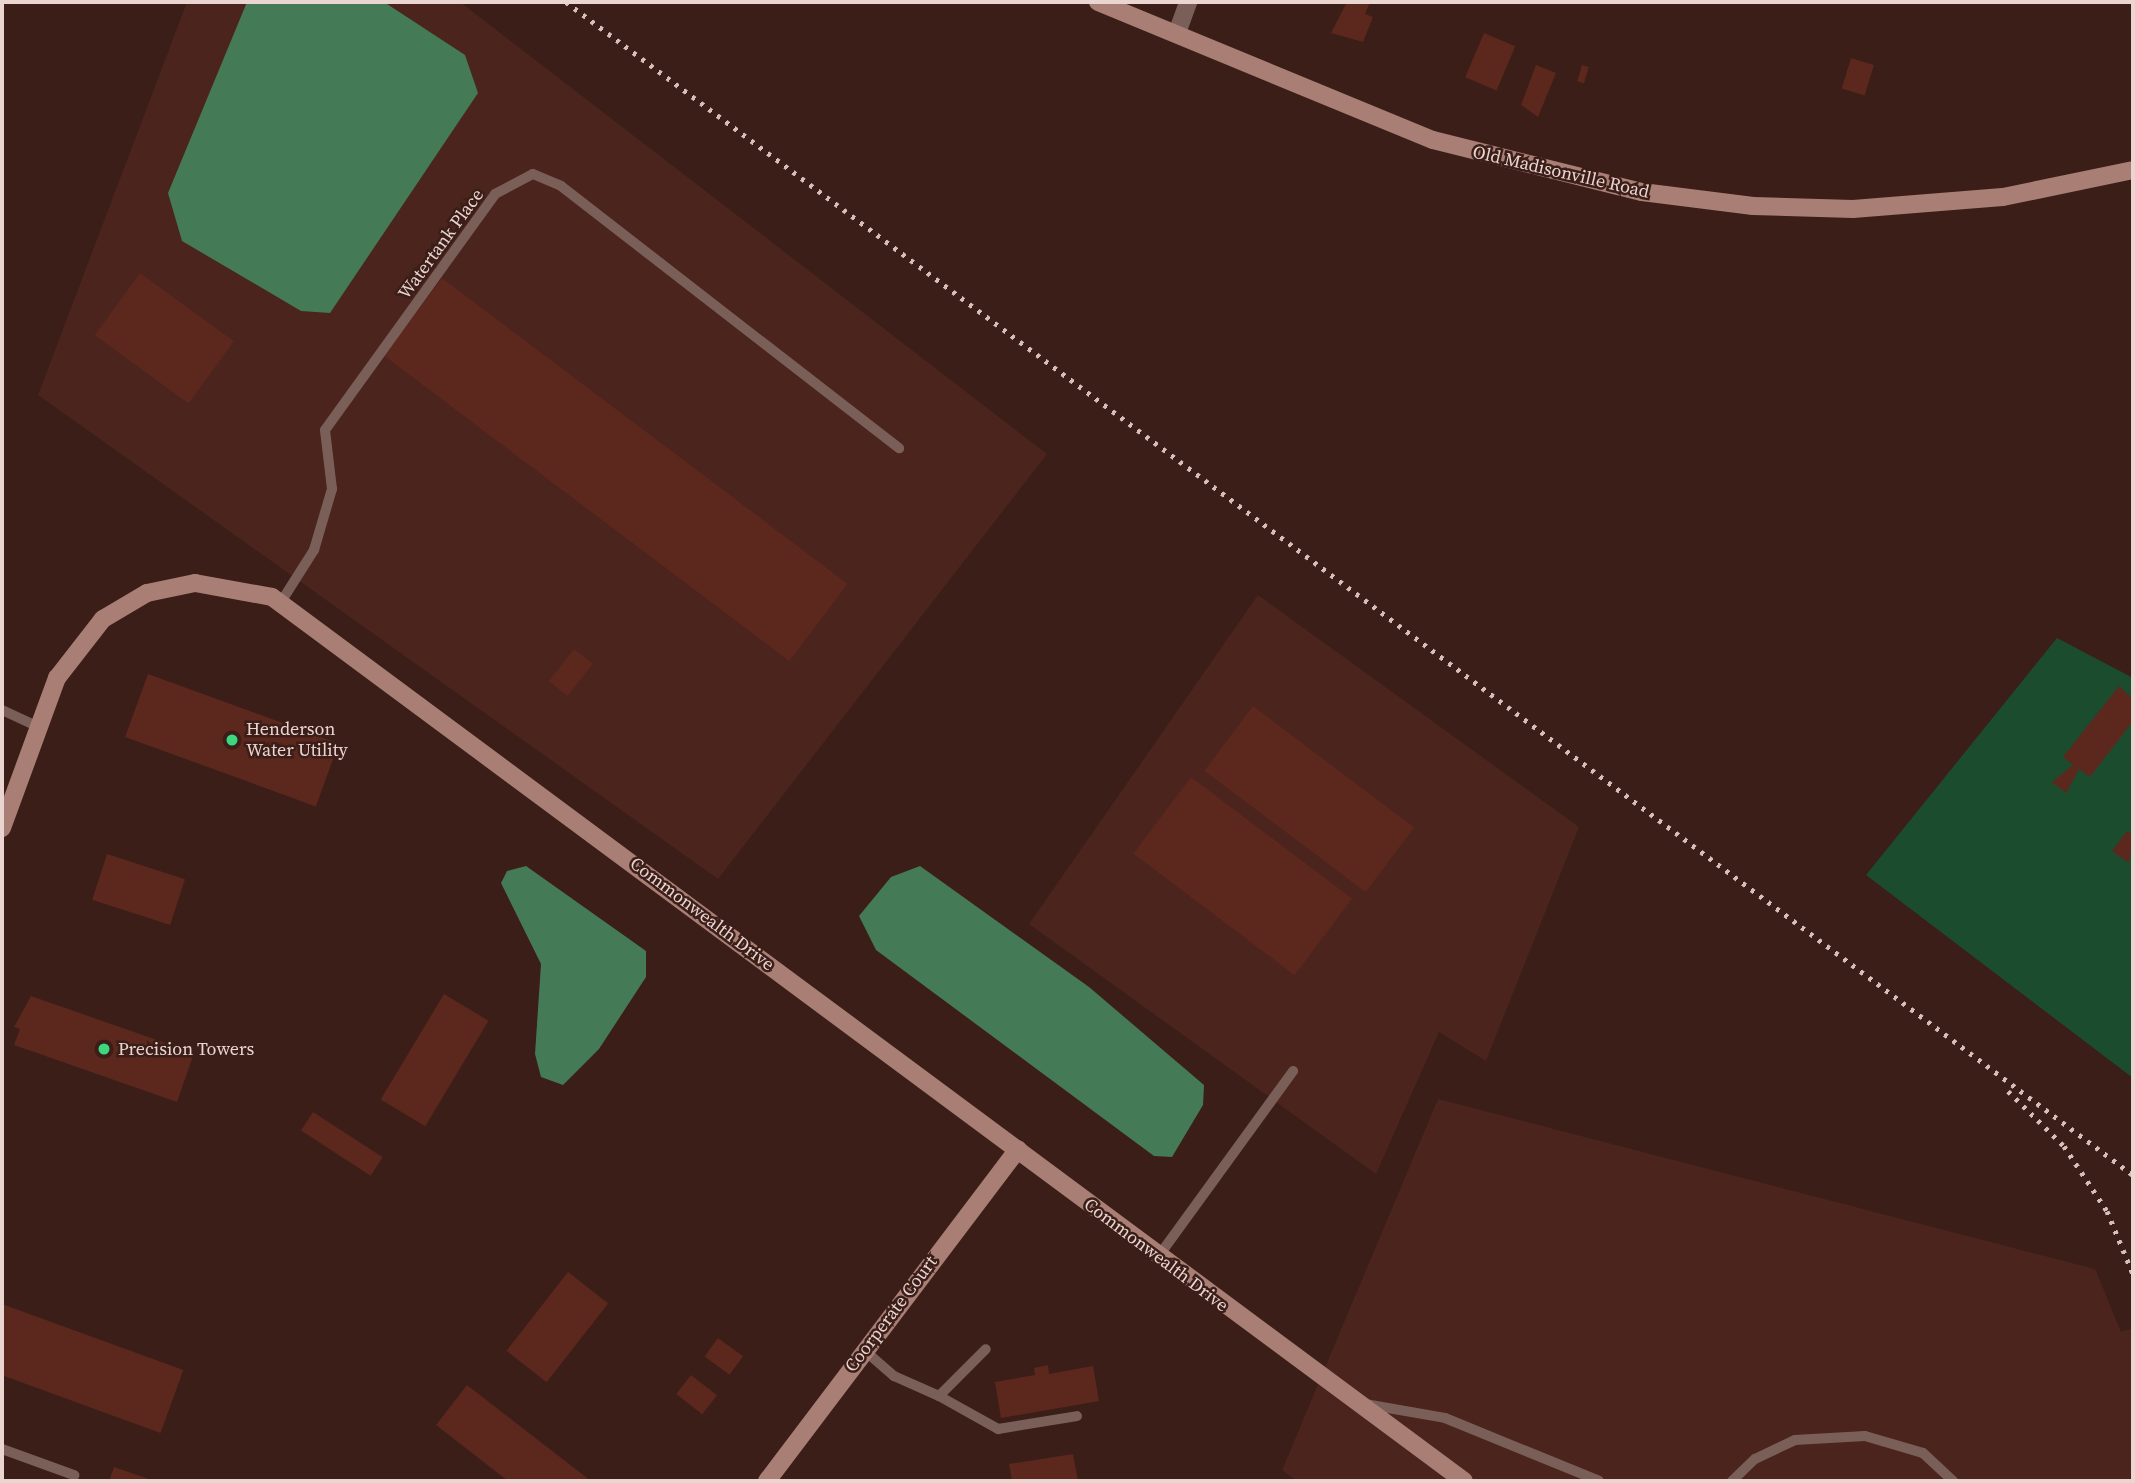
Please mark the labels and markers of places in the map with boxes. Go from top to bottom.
place label: Henderson Water Utility [246,719,348,762]
marker: Henderson Water Utility [224,732,240,748]
place label: Precision Towers [118,1038,255,1060]
marker: Precision Towers [96,1041,112,1057]

